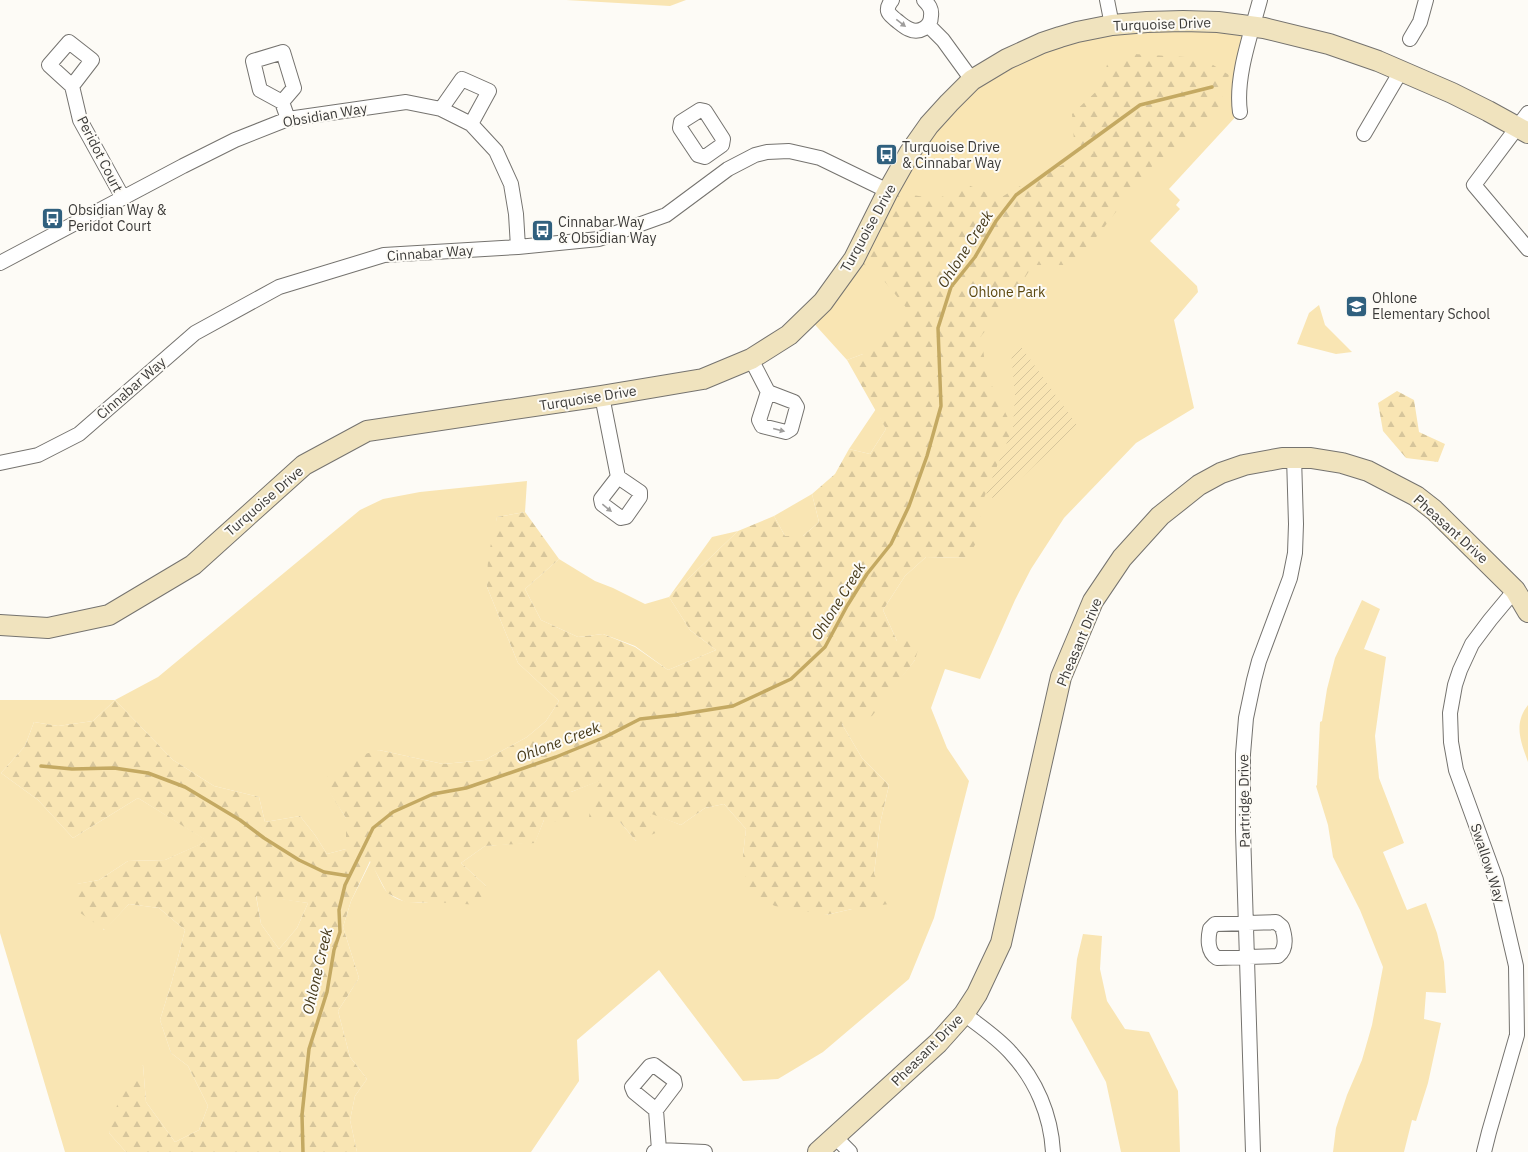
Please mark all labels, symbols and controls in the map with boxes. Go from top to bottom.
street label: Turquoise Drive [1113,13,1212,35]
one-way arrow [895,19,906,28]
street label: Obsidian Way [281,99,369,131]
street label: Peridot Court [73,113,127,195]
place label: Turquoise Drive & Cinnabar Way [902,138,1001,172]
bus stop icon: Turquoise Drive & Cinnabar Way [873,142,899,168]
street label: Turquoise Drive [836,180,900,275]
place label: Obsidian Way & Peridot Court [68,201,167,235]
bus stop icon: Obsidian Way & Peridot Court [40,205,66,231]
water label: Ohlone Creek [933,207,997,291]
place label: Cinnabar Way & Obsidian Way [558,213,656,247]
bus stop icon: Cinnabar Way & Obsidian Way [529,217,555,243]
street label: Cinnabar Way [386,241,474,265]
park label: Ohlone Park [969,283,1046,301]
place label: Ohlone Elementary School [1372,289,1490,323]
school or university icon: Ohlone Elementary School [1344,293,1370,319]
street label: Cinnabar Way [93,353,169,423]
street label: Turquoise Drive [538,381,638,415]
one-way arrow [773,427,785,433]
street label: Turquoise Drive [221,462,307,540]
street label: Pheasant Drive [1410,491,1492,568]
one-way arrow [602,503,612,512]
water label: Ohlone Creek [807,558,870,643]
street label: Pheasant Drive [1052,595,1106,689]
water label: Ohlone Creek [513,717,603,767]
street label: Partridge Drive [1234,754,1254,848]
street label: Swallow Way [1467,821,1509,905]
water label: Ohlone Creek [298,926,336,1016]
street label: Pheasant Drive [887,1010,967,1090]

